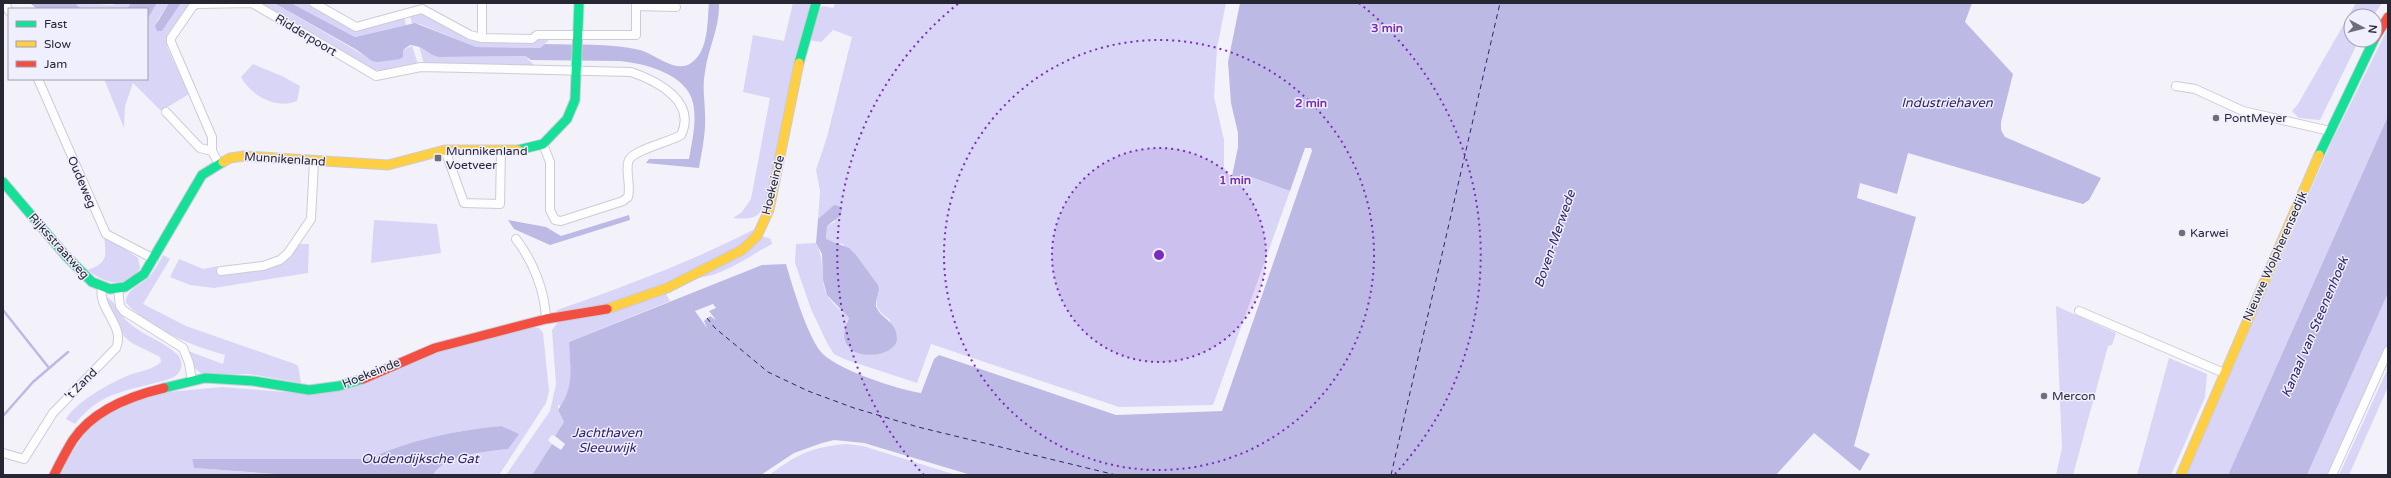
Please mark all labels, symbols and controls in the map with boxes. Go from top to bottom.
legend [8,8,148,80]
north arrow [2343,8,2383,48]
street label: Ridderpoort [273,11,340,59]
text: Fast [44,17,68,31]
text: 3 min [1371,21,1403,35]
text: N [2365,24,2379,34]
text: Slow [44,37,71,51]
text: Jam [44,57,67,71]
water label: Industriehaven [1901,95,1994,111]
text: 2 min [1295,96,1327,110]
place label: PontMeyer [2224,111,2287,125]
marker: PontMeyer [2211,113,2221,123]
place label: Munnikenland Voetveer [446,144,528,172]
street label: Munnikenland [244,149,326,169]
marker: Munnikenland Voetveer [433,153,443,163]
street label: Oudeweg [65,154,99,210]
street label: Hoekeinde [759,154,787,216]
text: 1 min [1219,173,1251,187]
water label: Boven-Merwede [1531,188,1579,290]
street label: Nieuwe Wolpherensedijk [2240,188,2310,323]
street label: Rijksstraatweg [26,210,92,282]
place label: Karwei [2190,226,2229,240]
marker: Karwei [2177,228,2187,238]
centre of rings [1152,248,1166,262]
water label: Kanaal van Steenenhoek [2278,253,2352,400]
street label: Hoekeinde [340,355,402,391]
street label: 't Zand [62,365,100,403]
place label: Mercon [2052,389,2096,403]
marker: Mercon [2039,391,2049,401]
water label: Jachthaven Sleeuwijk [572,425,643,456]
water label: Oudendijksche Gat [361,451,481,467]

